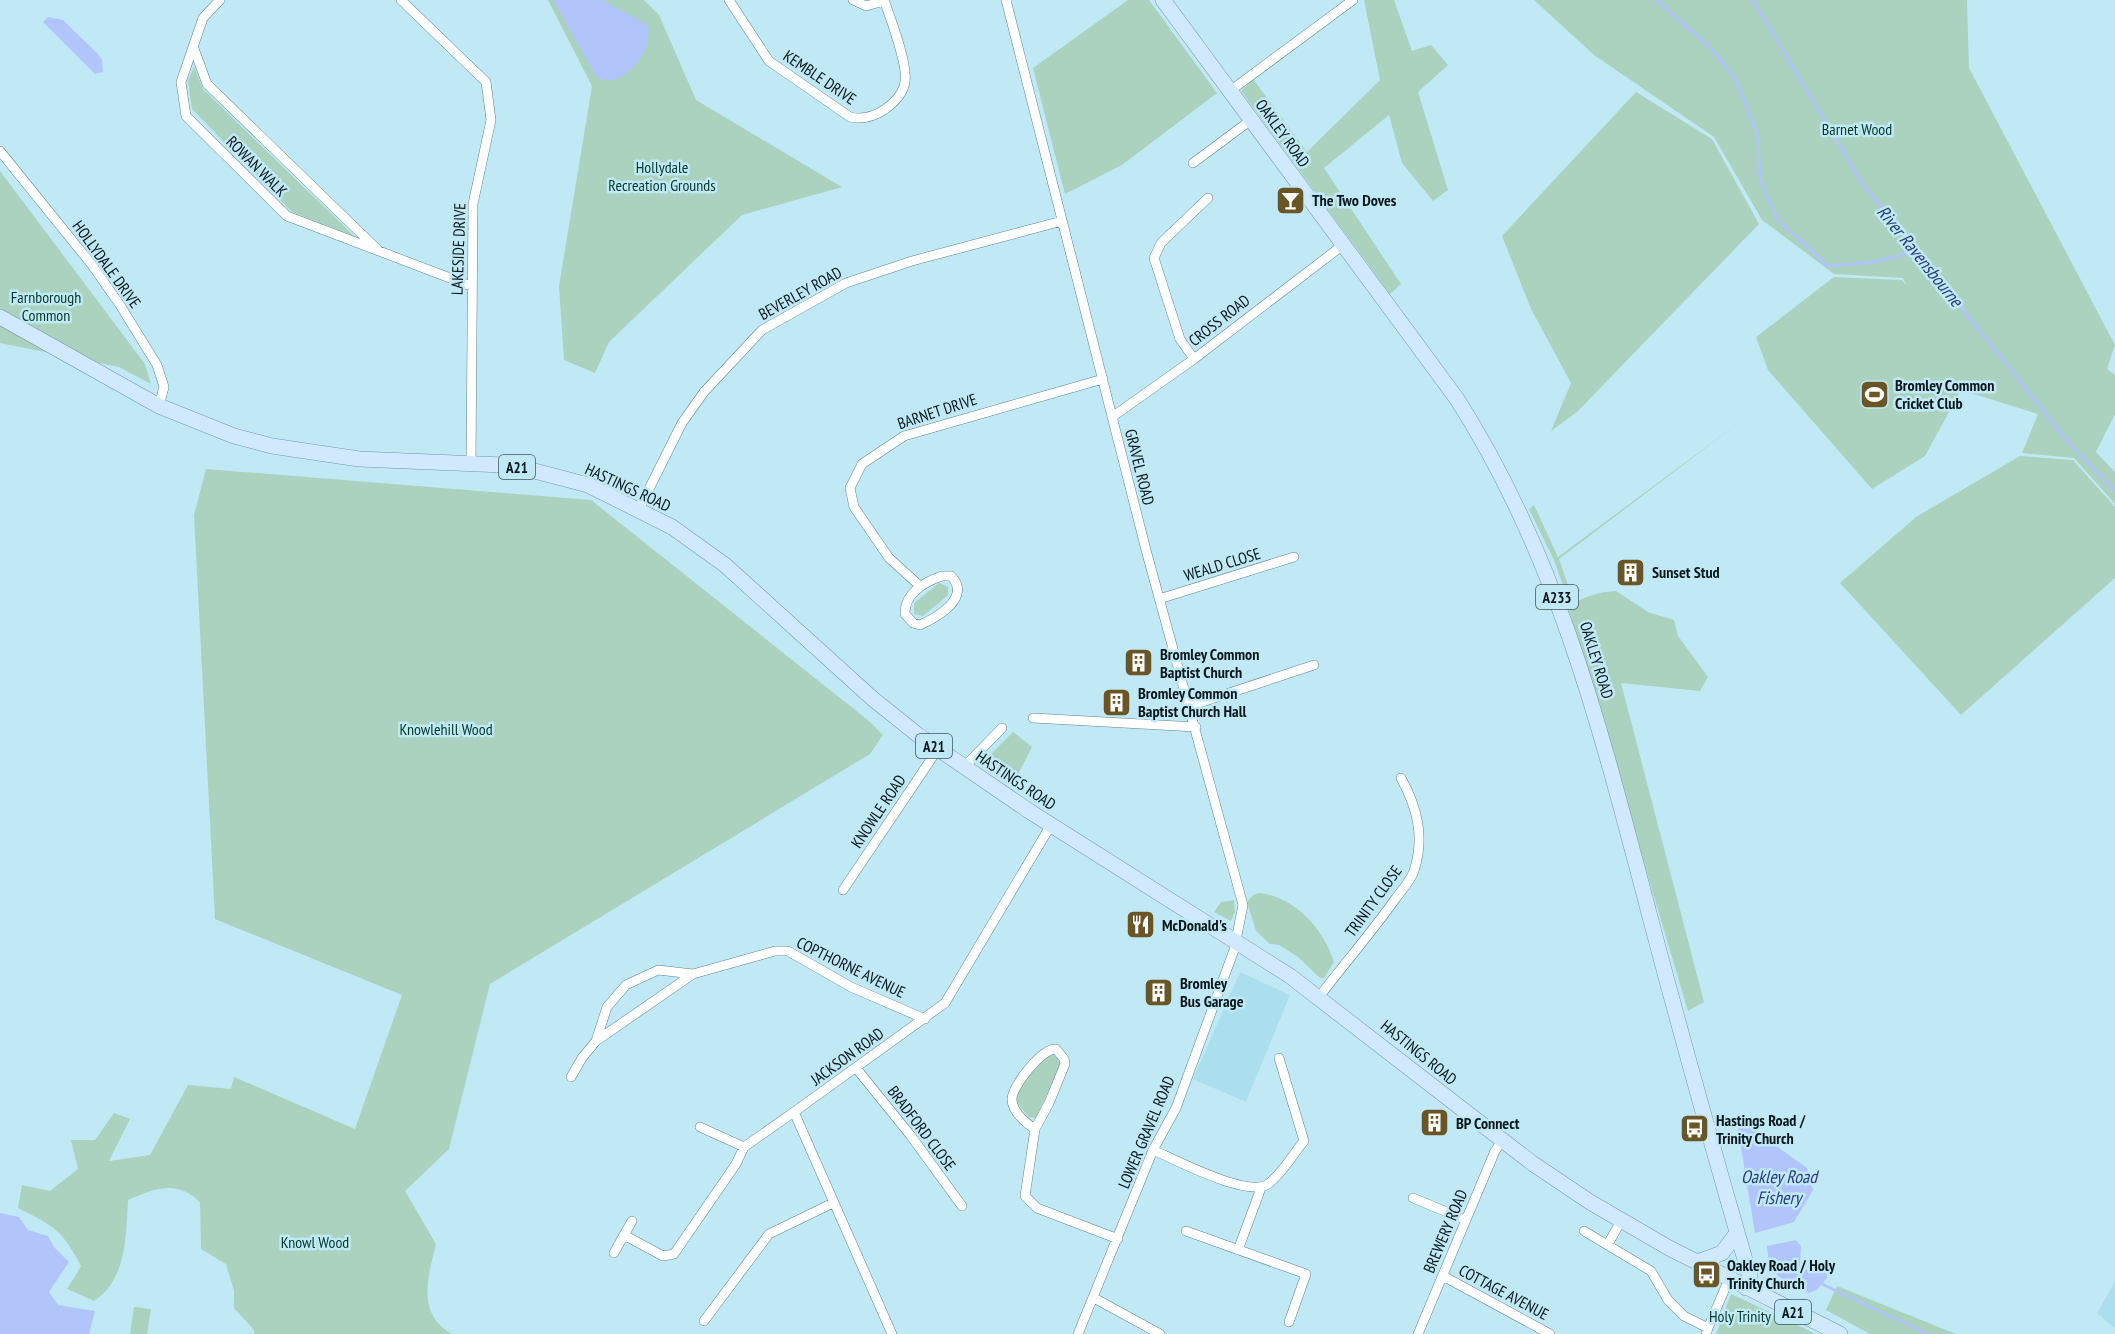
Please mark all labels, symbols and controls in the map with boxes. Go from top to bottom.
street label: KEMBLE DRIVE [780,45,860,109]
street label: OAKLEY ROAD [1252,95,1314,171]
park label: Barnet Wood [1822,119,1892,139]
street label: ROWAN WALK [222,131,292,201]
park label: Hollydale Recreation Grounds [608,157,716,195]
bar icon: The Two Doves [1275,184,1307,216]
place label: The Two Doves [1312,190,1397,210]
water label: River Ravensbourne [1872,201,1969,312]
street label: LAKESIDE DRIVE [446,202,470,296]
street label: HOLLYDALE DRIVE [69,216,145,312]
street label: BEVERLEY ROAD [755,262,845,324]
park label: Farnborough Common [11,287,81,325]
street label: CROSS ROAD [1184,290,1254,350]
place label: Bromley Common Cricket Club [1895,375,1994,413]
sports icon: Bromley Common Cricket Club [1858,378,1890,410]
street label: BARNET DRIVE [895,389,979,433]
street label: GRAVEL ROAD [1121,427,1159,507]
road number: A21 [499,455,535,479]
street label: HASTINGS ROAD [582,458,674,516]
street label: WEALD CLOSE [1181,543,1263,585]
building icon: Sunset Stud [1615,556,1647,588]
place label: Sunset Stud [1652,562,1720,582]
road number: A233 [1536,585,1578,609]
street label: OAKLEY ROAD [1576,619,1618,701]
place label: Bromley Common Baptist Church [1160,644,1259,682]
building icon: Bromley Common Baptist Church [1123,647,1155,679]
place label: Bromley Common Baptist Church Hall [1138,683,1247,721]
building icon: Bromley Common Baptist Church Hall [1101,686,1133,718]
park label: Knowlehill Wood [399,719,493,739]
road number: A21 [916,734,952,758]
street label: HASTINGS ROAD [972,746,1060,814]
street label: KNOWLE ROAD [846,770,910,852]
street label: TRINITY CLOSE [1340,861,1406,941]
restaurant icon: McDonald's [1125,909,1157,941]
place label: McDonald's [1162,915,1227,935]
street label: COPTHORNE AVENUE [793,932,909,1002]
place label: Bromley Bus Garage [1180,973,1244,1011]
building icon: Bromley Bus Garage [1143,976,1175,1008]
street label: HASTINGS ROAD [1377,1015,1461,1089]
street label: JACKSON ROAD [806,1023,888,1090]
street label: LOWER GRAVEL ROAD [1113,1073,1179,1191]
street label: BRADFORD CLOSE [884,1082,961,1175]
building icon: BP Connect [1419,1107,1451,1139]
place label: Hastings Road / Trinity Church [1716,1110,1806,1148]
place label: BP Connect [1456,1113,1520,1133]
bus stop icon: Hastings Road / Trinity Church [1679,1113,1711,1145]
water label: Oakley Road Fishery [1741,1165,1819,1209]
street label: BREWERY ROAD [1418,1186,1472,1276]
park label: Knowl Wood [281,1232,349,1252]
place label: Oakley Road / Holy Trinity Church [1727,1255,1836,1293]
bus stop icon: Oakley Road / Holy Trinity Church [1690,1258,1722,1290]
street label: COTTAGE AVENUE [1456,1260,1552,1324]
road number: A21 [1775,1300,1811,1324]
park label: Holy Trinity [1709,1306,1771,1326]

